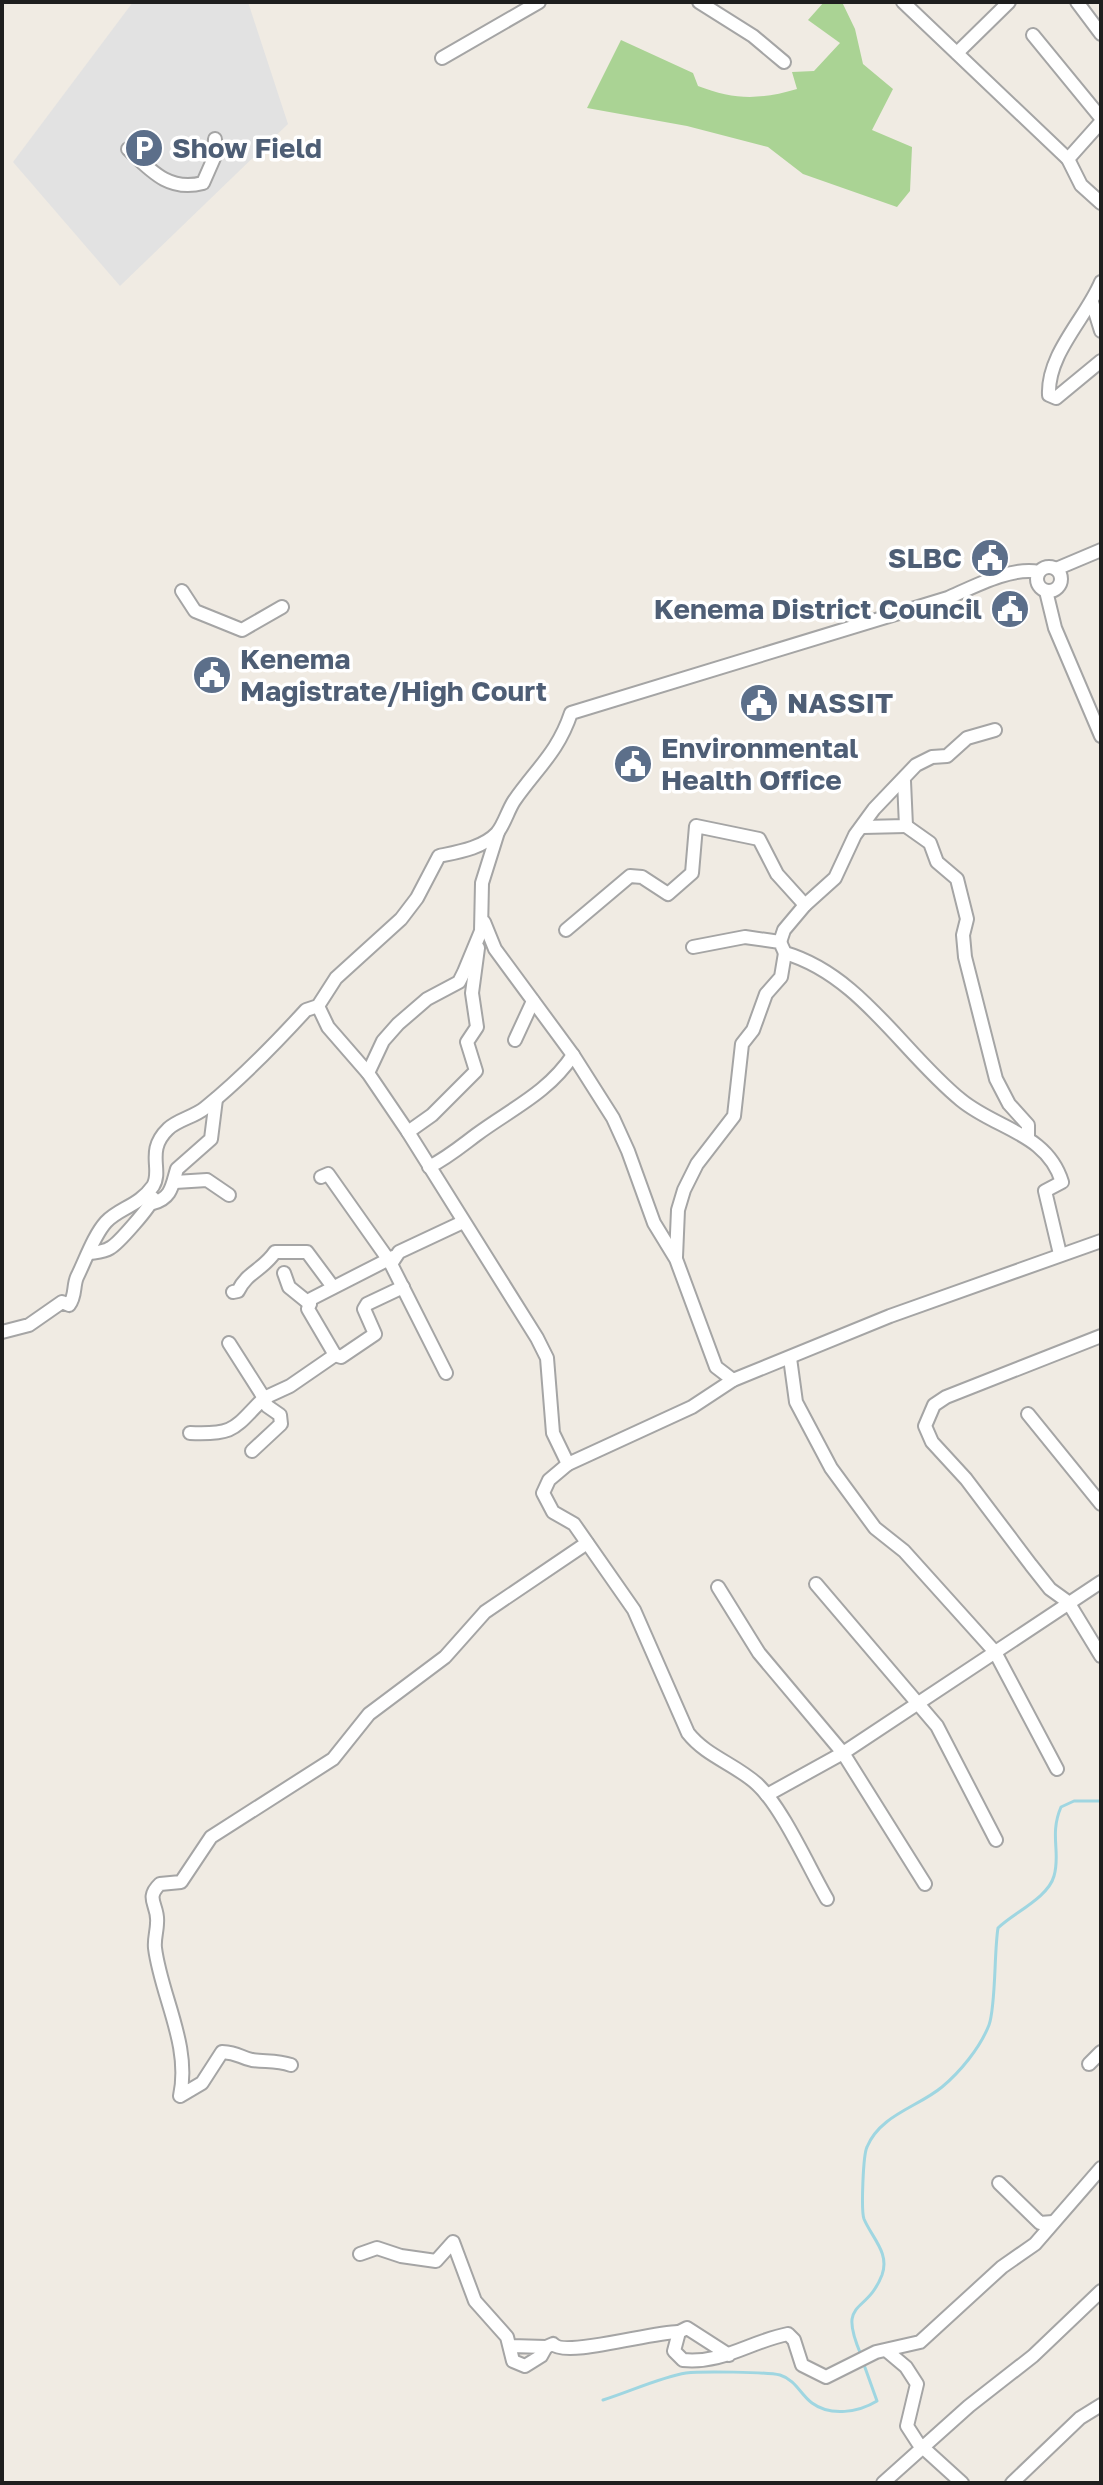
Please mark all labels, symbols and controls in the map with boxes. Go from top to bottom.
parking icon: Show Field [123,127,165,169]
place label: Show Field [172,131,322,164]
public building icon: SLBC [969,537,1011,579]
place label: SLBC [888,541,962,574]
public building icon: Kenema District Council [989,588,1031,630]
place label: Kenema District Council [654,592,982,625]
place label: Kenema Magistrate/High Court [240,642,547,707]
public building icon: Kenema Magistrate/High Court [191,654,233,696]
public building icon: NASSIT [738,682,780,724]
place label: NASSIT [787,686,893,719]
place label: Environmental Health Office [661,731,858,796]
public building icon: Environmental Health Office [612,743,654,785]

